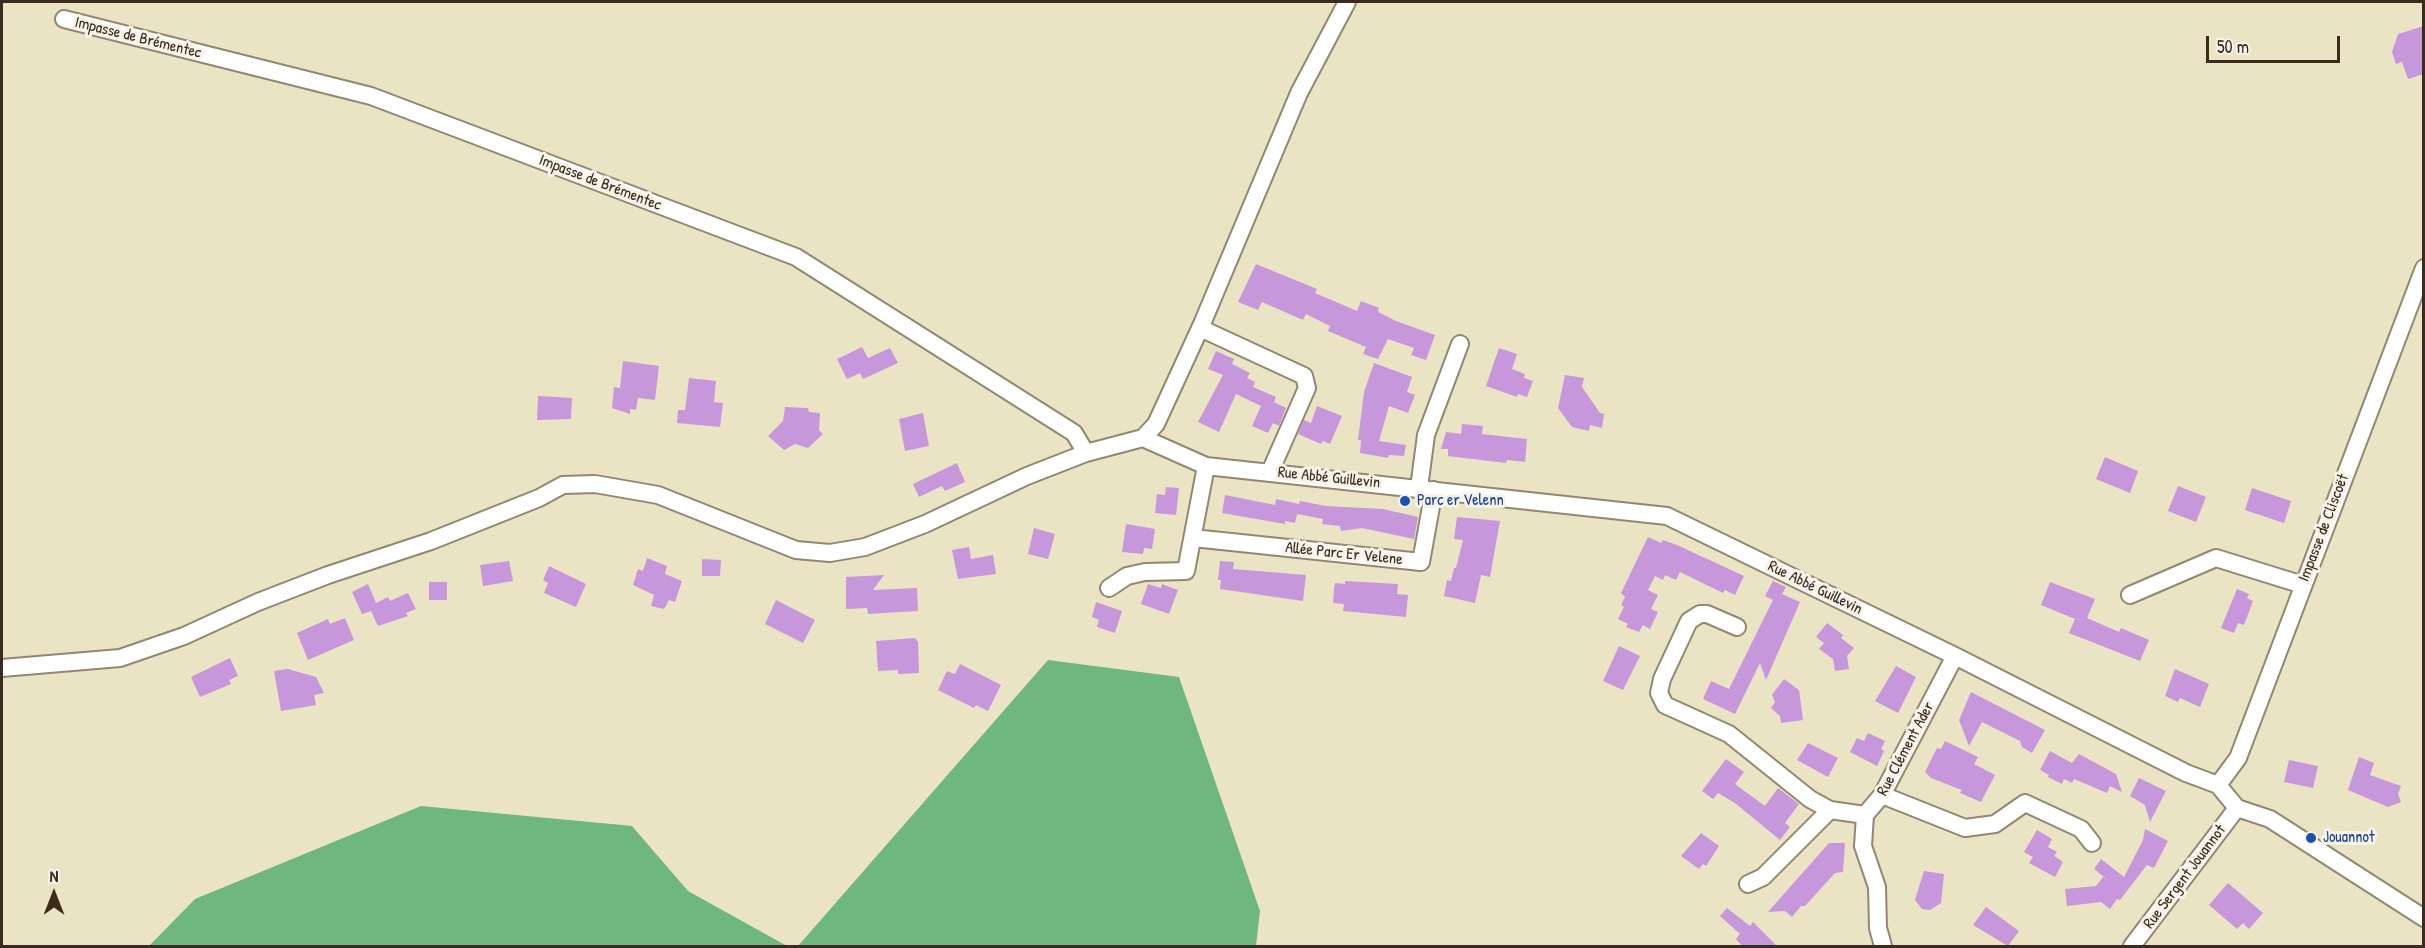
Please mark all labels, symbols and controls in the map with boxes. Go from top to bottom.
street label: Impasse de Brémentec [73,13,203,63]
scale bar [2209,24,2342,62]
text: 50 m [2217,34,2249,59]
street label: Impasse de Brémentec [536,151,664,215]
street label: Rue Abbé Guillevin [1277,463,1381,493]
street label: Impasse de Cliscoët [2295,471,2353,585]
place label: Parc er Velenn [1417,491,1504,511]
marker: Parc er Velenn [1398,494,1412,508]
street label: Allée Parc Er Velene [1285,538,1403,570]
street label: Rue Abbé Guillevin [1765,557,1865,619]
street label: Rue Clément Ader [1873,699,1939,799]
street label: Rue Sergent Jouannot [2140,821,2230,933]
place label: Jouannot [2323,828,2374,848]
marker: Jouannot [2304,831,2318,845]
north arrow [24,864,84,924]
text: N [50,865,58,887]

